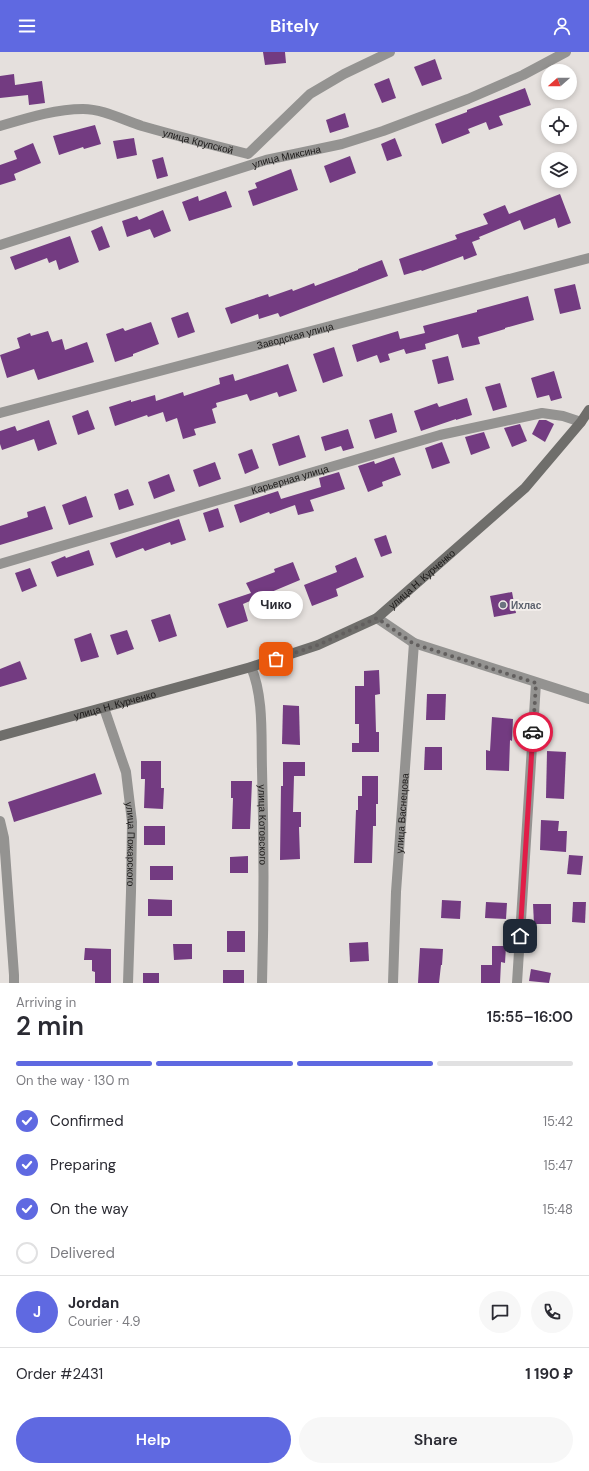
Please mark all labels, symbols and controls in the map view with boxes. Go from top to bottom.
text: Bitely [270,14,319,38]
icon: menu [16,15,38,37]
icon: person [551,15,573,37]
north arrow [541,64,577,100]
map controls [541,64,577,188]
button: locate [541,108,577,144]
street label: улица Крупской [161,126,235,157]
street label: улица Миксина [250,142,322,171]
button: layers [541,152,577,188]
street label: Заводская улица [255,319,335,352]
street label: Карьерная улица [250,461,330,497]
street label: улица Н. Курченко [386,546,458,612]
callout: Чико [249,591,303,619]
text: Чико [260,596,292,613]
place label: Ихлас [511,599,542,612]
marker: Ихлас [498,600,508,610]
pin [259,642,293,676]
icon: bag [265,648,287,670]
street label: улица Н. Курченко [72,687,158,722]
courier [513,712,553,752]
icon: car [522,721,544,743]
street label: улица Васнецова [392,772,411,854]
street label: улица Котовского [256,784,270,866]
street label: улица Пожарского [123,801,139,887]
pin [503,919,537,953]
icon: home [509,925,531,947]
text: Arriving in [16,994,76,1011]
text: 15:55–16:00 [487,1007,573,1027]
text: 2 min [16,1009,84,1043]
text: On the way · 130 m [16,1072,129,1089]
icon: check [16,1110,38,1132]
text: Confirmed [50,1111,124,1131]
text: 15:42 [543,1113,573,1130]
icon: check [16,1154,38,1176]
text: Preparing [50,1155,116,1175]
text: 15:47 [544,1157,573,1174]
icon: check [16,1198,38,1220]
text: On the way [50,1199,129,1219]
text: 15:48 [543,1201,573,1218]
text: Delivered [50,1243,115,1263]
button: chat [479,1291,521,1333]
button: phone [531,1291,573,1333]
text: Jordan [68,1293,119,1313]
text: J [33,1302,41,1322]
text: Courier · 4.9 [68,1313,140,1330]
text: Order #2431 [16,1364,103,1384]
text: 1 190 ₽ [525,1364,573,1384]
button: Help [16,1417,291,1463]
button: Share [299,1417,573,1463]

